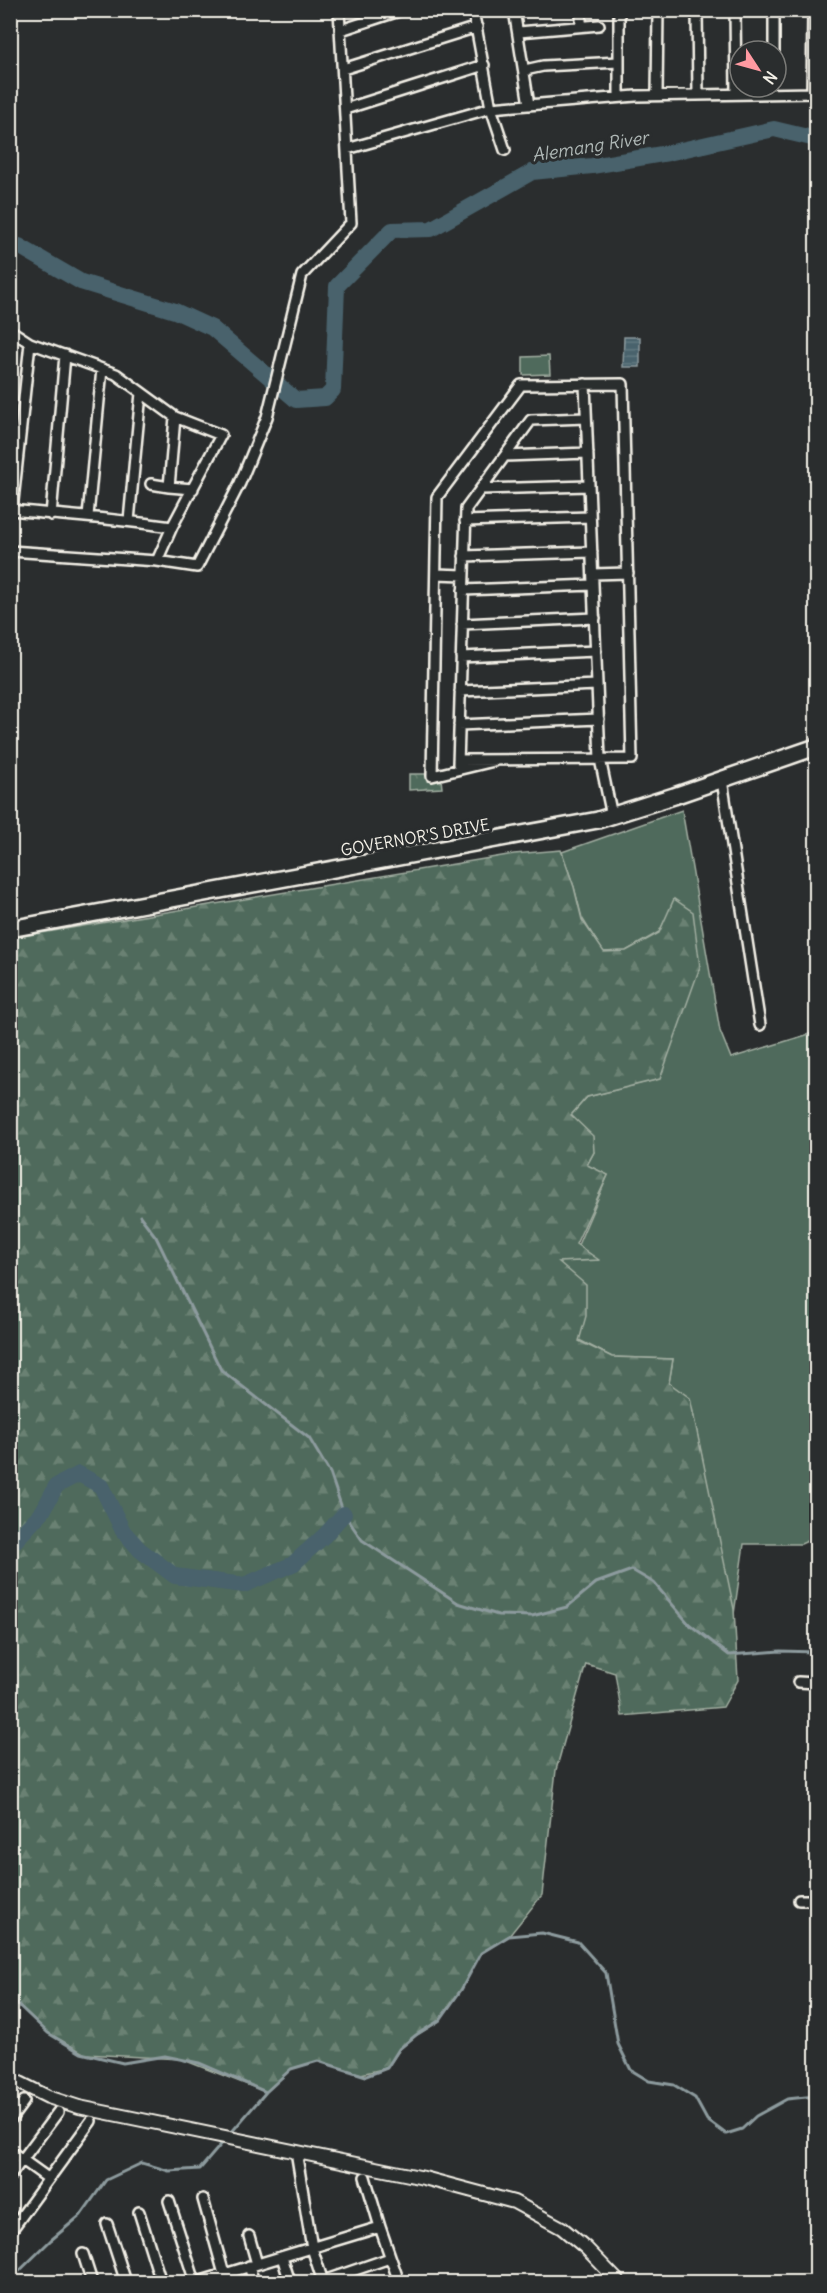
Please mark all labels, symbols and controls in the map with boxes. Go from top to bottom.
north arrow [728,39,788,99]
text: N [759,67,781,88]
water label: Alemang River [530,125,652,167]
street label: GOVERNOR'S DRIVE [339,814,491,860]

